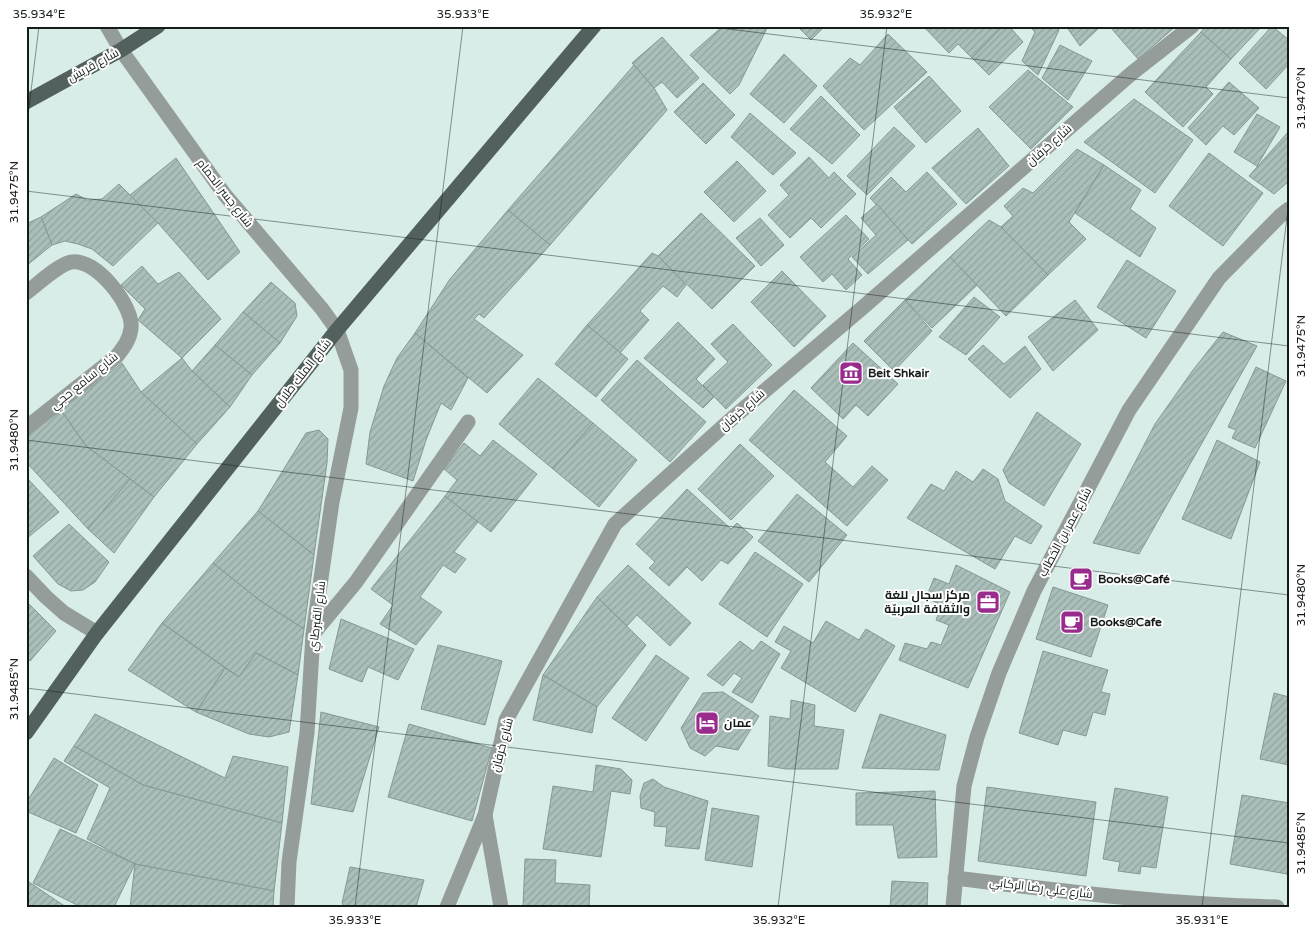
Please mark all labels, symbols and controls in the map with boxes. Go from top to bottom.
text: 35.934°E [13,7,66,21]
text: 35.933°E [437,7,490,21]
text: 35.932°E [860,7,913,21]
street label: شارع قريش [65,45,122,86]
text: 31.9470°N [1294,67,1308,129]
street label: شارع خرفان [1023,121,1075,169]
street label: شارع جسر الحمام [193,156,256,231]
text: 31.9475°N [7,161,21,223]
text: 31.9475°N [1294,315,1308,377]
street label: شارع الملك طلال [272,336,335,410]
street label: شارع سامع حجي [47,349,122,415]
museum icon: Beit Shkair [838,360,864,386]
place label: Beit Shkair [868,366,929,380]
street label: شارع خرفان [716,386,768,434]
text: 31.9480°N [7,409,21,471]
street label: شارع عمر بن الخطاب [1036,485,1095,579]
text: 31.9480°N [1294,564,1308,626]
cafe icon: Books@Café [1068,566,1094,592]
place label: Books@Café [1098,572,1170,586]
street label: شارع القبرطاي [306,580,331,652]
place label: مركز سجال للغة والثقافة العربيّة [884,588,970,617]
office icon: مركز سجال للغة والثقافة العربيّة [975,589,1001,615]
cafe icon: Books@Cafe [1059,609,1085,635]
place label: Books@Cafe [1090,615,1162,629]
text: 31.9485°N [7,658,21,720]
hotel icon: عمان [694,710,720,736]
street label: شارع خرفان [488,716,517,774]
place label: عمان [724,716,752,731]
text: 31.9485°N [1294,812,1308,874]
street label: شارع علي رضا الركابي [988,875,1093,904]
text: 35.933°E [329,913,382,927]
text: 35.932°E [753,913,806,927]
text: 35.931°E [1176,913,1229,927]

